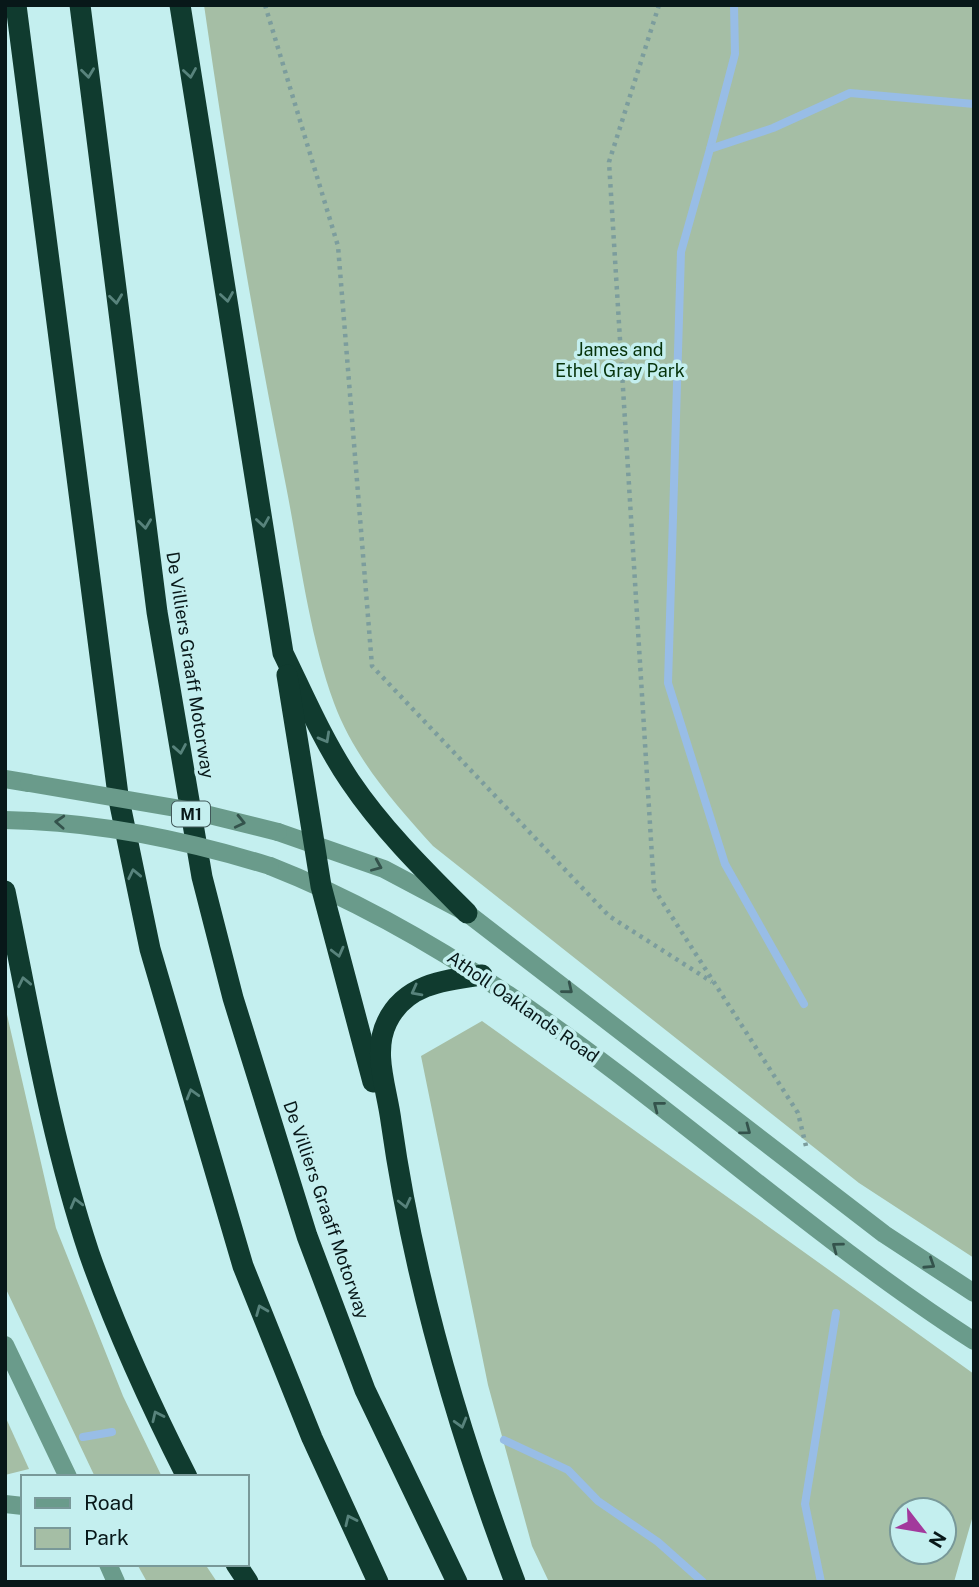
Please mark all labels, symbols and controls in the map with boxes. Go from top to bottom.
one-way arrow [81,67,96,79]
one-way arrow [182,67,197,79]
one-way arrow [219,291,234,303]
one-way arrow [109,293,124,305]
park label: James and Ethel Gray Park [555,339,685,381]
one-way arrow [255,516,270,528]
one-way arrow [138,519,153,530]
street label: De Villiers Graaff Motorway [162,550,219,780]
one-way arrow [317,731,330,743]
one-way arrow [172,743,187,755]
road number: M1 [172,802,210,827]
one-way arrow [234,814,246,829]
one-way arrow [54,815,65,830]
one-way arrow [370,858,382,872]
one-way arrow [128,868,143,880]
one-way arrow [330,946,344,958]
street label: Atholl Oaklands Road [444,946,603,1067]
one-way arrow [17,976,32,988]
one-way arrow [559,981,572,993]
one-way arrow [411,983,424,997]
one-way arrow [185,1088,200,1100]
street label: De Villiers Graaff Motorway [279,1098,374,1322]
one-way arrow [654,1102,666,1115]
one-way arrow [739,1121,751,1134]
one-way arrow [396,1197,411,1209]
one-way arrow [69,1198,84,1210]
one-way arrow [832,1243,845,1256]
one-way arrow [922,1256,935,1268]
one-way arrow [255,1305,269,1318]
one-way arrow [151,1410,165,1423]
one-way arrow [453,1417,468,1429]
legend [21,1475,248,1566]
text: Road [84,1490,134,1515]
north arrow [888,1496,958,1566]
one-way arrow [344,1515,358,1527]
text: Park [84,1525,129,1550]
text: N [924,1528,951,1552]

